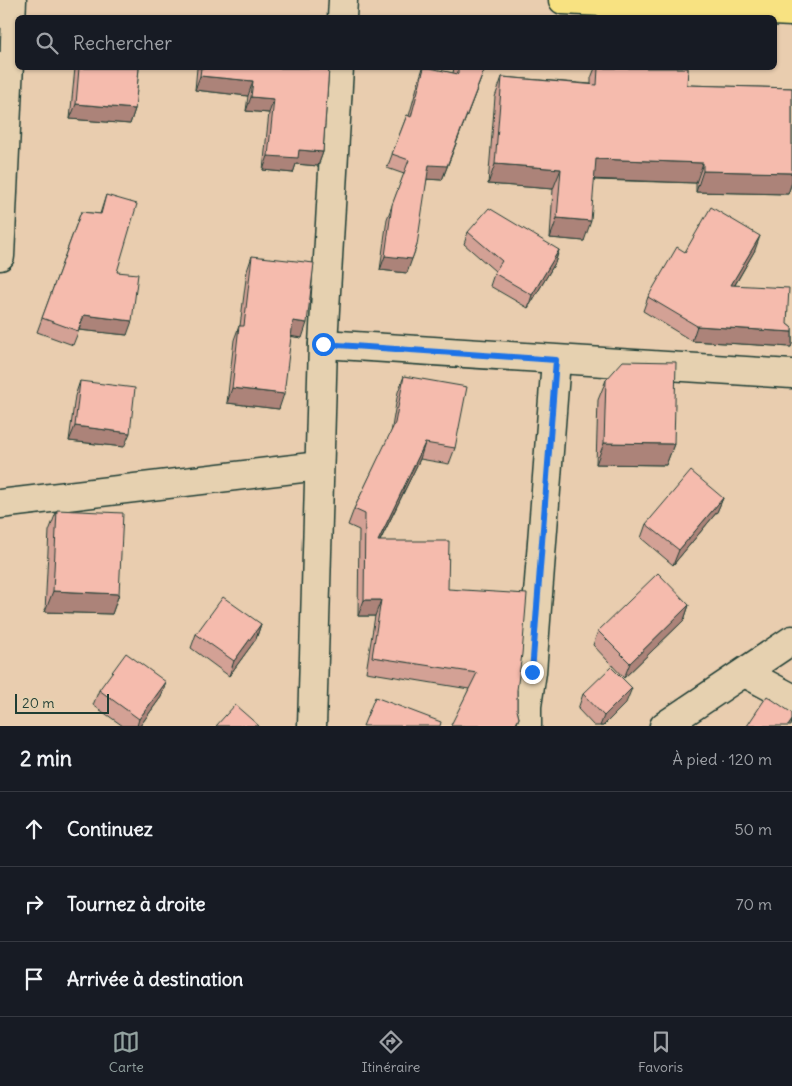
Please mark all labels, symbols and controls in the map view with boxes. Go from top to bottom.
search box [15,15,777,70]
icon: search [33,29,61,57]
text: Rechercher [73,31,172,55]
route start [312,333,335,356]
route end [521,661,544,684]
scale bar [15,691,109,714]
text: 20 m [22,694,55,712]
text: 2 min [20,745,72,772]
text: À pied · 120 m [673,749,772,769]
icon: ahead [20,815,48,843]
text: Continuez [67,817,153,841]
text: 50 m [734,819,772,839]
icon: right [20,890,48,918]
text: Tournez à droite [67,892,206,916]
text: 70 m [736,894,772,914]
icon: arrive [20,965,48,993]
text: Arrivée à destination [67,967,243,991]
tab: Carte [109,1028,144,1076]
tab: Itinéraire [361,1028,420,1076]
tab: Favoris [638,1028,683,1076]

